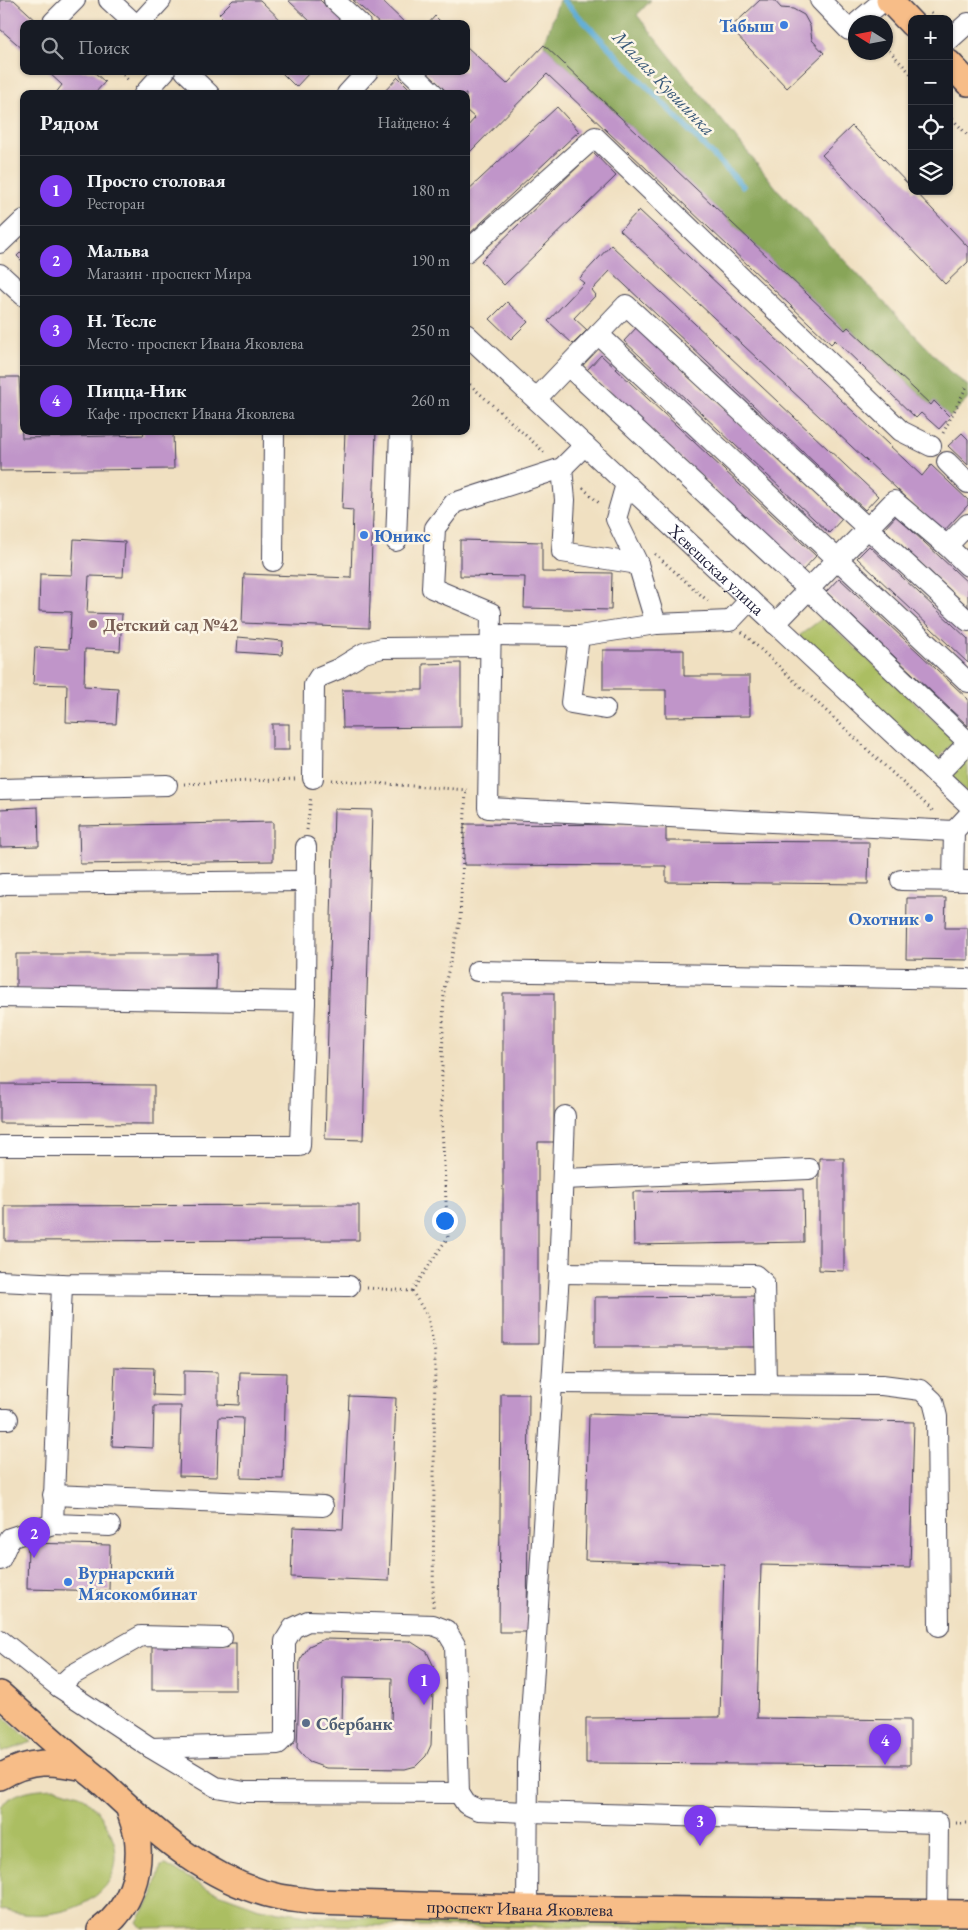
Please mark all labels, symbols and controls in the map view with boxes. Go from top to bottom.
place label: Табыш [719,14,774,37]
north arrow [848,15,893,60]
map controls [908,15,953,195]
button: + [908,15,953,60]
marker: Табыш [778,19,790,31]
search box [20,20,470,75]
water label: Малая Кувшинка [607,24,721,141]
icon: search [38,34,66,62]
text: Поиск [78,35,130,60]
button: − [908,60,953,105]
button: locate [908,105,953,150]
text: Рядом [40,109,99,136]
text: Найдено: 4 [378,112,450,133]
button: layers [908,150,953,195]
text: Просто столовая [87,168,226,193]
text: 1 [52,180,60,201]
text: 180 m [411,180,450,201]
text: Ресторан [87,193,145,214]
text: Мальва [87,238,149,263]
text: 2 [52,250,60,271]
text: 190 m [411,250,450,271]
text: Магазин · проспект Мира [87,263,251,284]
text: Н. Тесле [87,308,156,333]
text: 3 [52,320,60,341]
text: 250 m [411,320,450,341]
text: Место · проспект Ивана Яковлева [87,333,304,354]
text: Пицца-Ник [87,378,187,403]
text: 4 [52,390,60,411]
text: 260 m [411,390,450,411]
text: Кафе · проспект Ивана Яковлева [87,403,295,424]
street label: Хевешская улица [664,518,771,620]
place label: Юникс [374,524,431,547]
marker: Юникс [358,529,370,541]
place label: Детский сад №42 [103,613,239,636]
marker: Детский сад №42 [87,618,99,630]
place label: Охотник [849,907,919,930]
marker: Охотник [923,912,935,924]
your location [432,1208,458,1234]
pin: 2 [18,1517,50,1558]
place label: Вурнарский Мясокомбинат [78,1561,197,1605]
marker: Вурнарский Мясокомбинат [62,1576,74,1588]
pin: 1 [408,1664,440,1705]
place label: Сбербанк [316,1712,392,1735]
marker: Сбербанк [300,1717,312,1729]
pin: 4 [869,1724,901,1765]
pin: 3 [684,1805,716,1846]
street label: проспект Ивана Яковлева [426,1894,614,1920]

